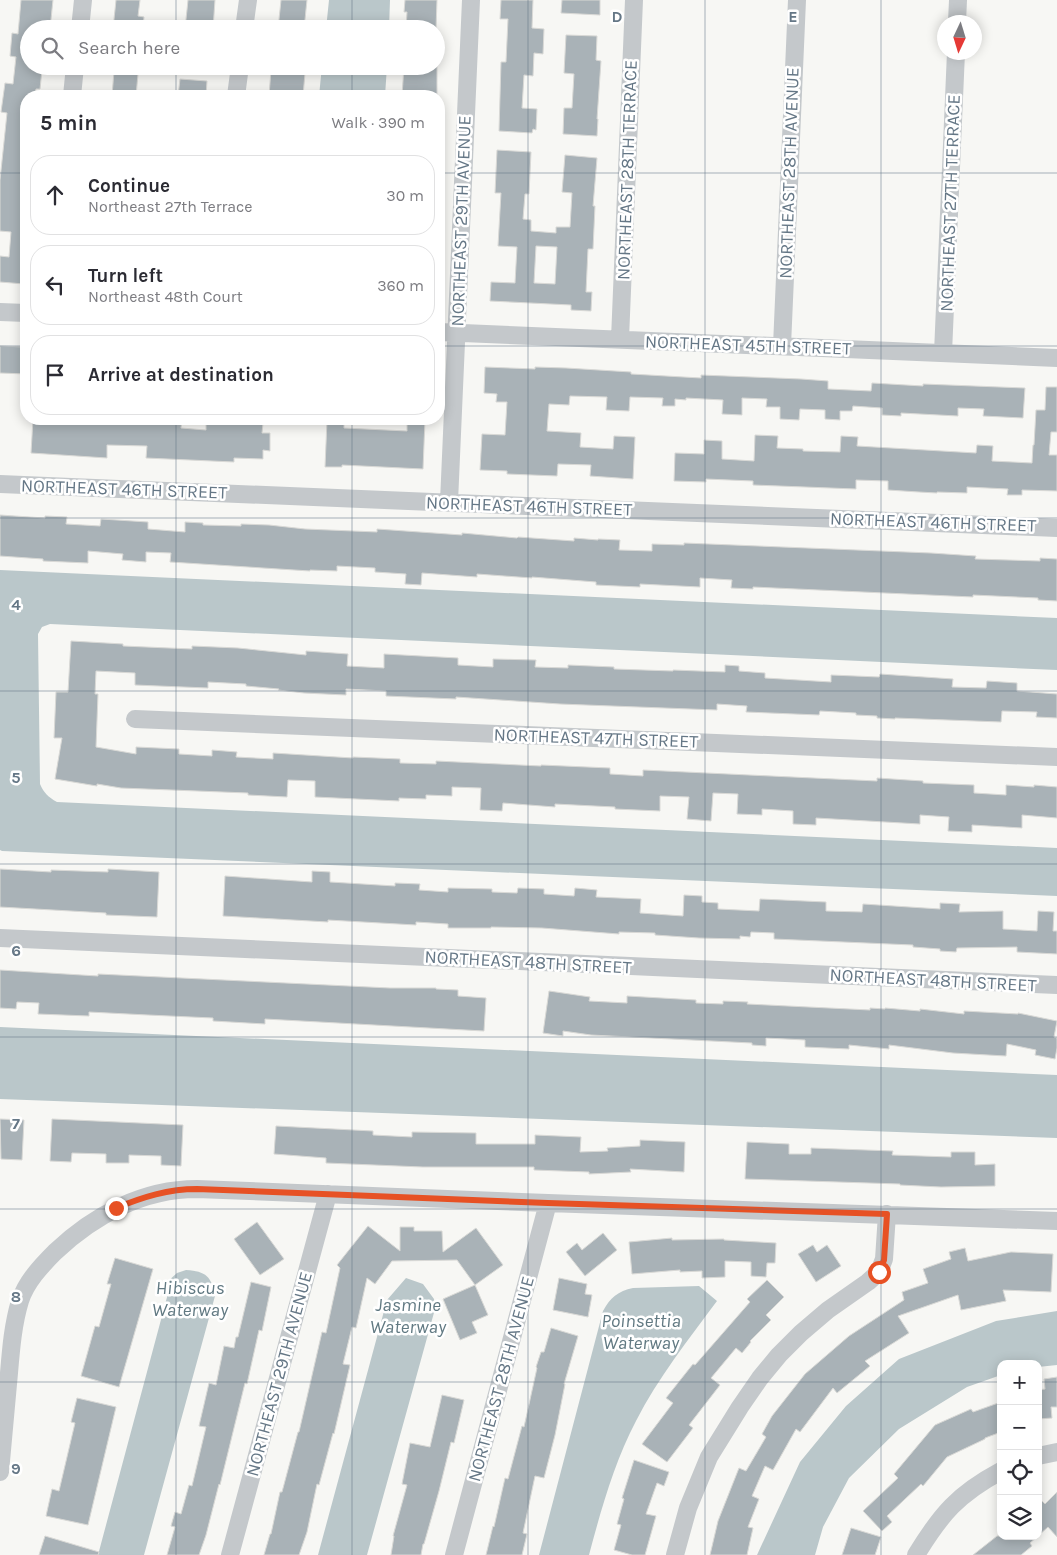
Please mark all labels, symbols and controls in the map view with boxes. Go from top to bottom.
text: D [612,7,623,26]
text: E [788,7,798,26]
north arrow [937,15,982,60]
search box [20,20,445,75]
icon: search [38,34,66,62]
text: Search here [78,37,180,59]
street label: NORTHEAST 28TH TERRACE [612,60,642,280]
street label: NORTHEAST 28TH AVENUE [774,67,804,279]
street label: NORTHEAST 27TH TERRACE [935,94,965,312]
text: 5 min [40,111,97,135]
text: Walk · 390 m [331,113,425,132]
street label: NORTHEAST 29TH AVENUE [446,115,476,327]
text: Continue [88,175,170,197]
icon: ahead [41,181,69,209]
text: 30 m [386,186,424,205]
text: Northeast 27th Terrace [88,197,253,216]
text: Turn left [88,265,163,287]
icon: left [41,271,69,299]
text: 360 m [377,276,424,295]
text: Northeast 48th Court [88,287,243,306]
street label: NORTHEAST 45TH STREET [645,330,851,360]
icon: arrive [41,361,69,389]
text: Arrive at destination [88,364,274,386]
street label: NORTHEAST 46TH STREET [20,474,228,504]
street label: NORTHEAST 46TH STREET [425,491,633,521]
street label: NORTHEAST 46TH STREET [829,507,1037,537]
text: 4 [11,595,21,614]
street label: NORTHEAST 47TH STREET [493,723,699,753]
text: 5 [11,768,21,787]
text: 6 [11,941,21,960]
street label: NORTHEAST 48TH STREET [424,946,632,978]
street label: NORTHEAST 48TH STREET [829,964,1037,996]
text: 7 [12,1114,20,1133]
route end [105,1197,128,1220]
route start [868,1261,891,1284]
street label: NORTHEAST 29TH AVENUE [241,1269,317,1479]
street label: NORTHEAST 28TH AVENUE [463,1274,539,1484]
water label: Hibiscus Waterway [152,1277,229,1321]
text: 8 [11,1287,21,1306]
water label: Jasmine Waterway [370,1294,447,1338]
water label: Poinsettia Waterway [601,1310,681,1354]
map controls [997,1360,1042,1540]
button: + [997,1360,1042,1405]
button: − [997,1405,1042,1450]
button: locate [997,1450,1042,1495]
text: 9 [11,1459,21,1478]
button: layers [997,1495,1042,1540]

